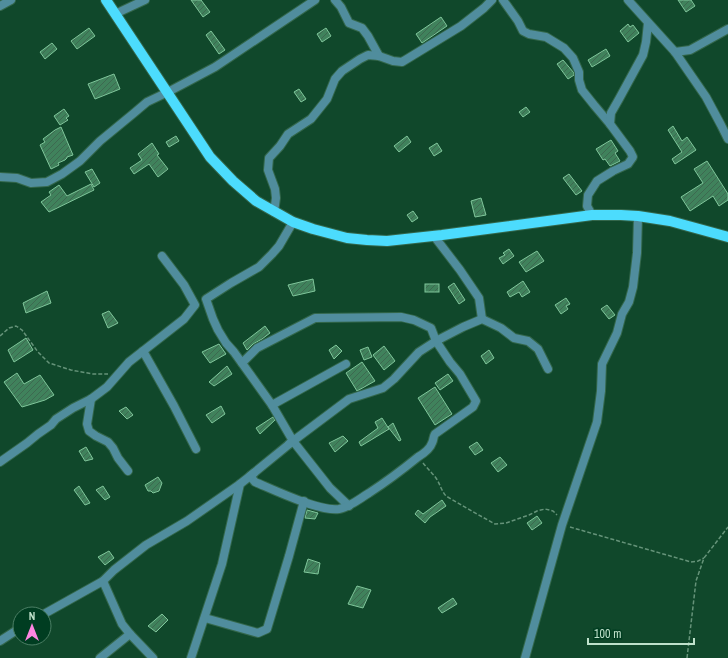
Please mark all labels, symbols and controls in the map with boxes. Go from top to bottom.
north arrow [12,606,52,646]
text: N [29,609,35,623]
scale bar [588,620,694,646]
text: 100 m [594,626,621,642]

